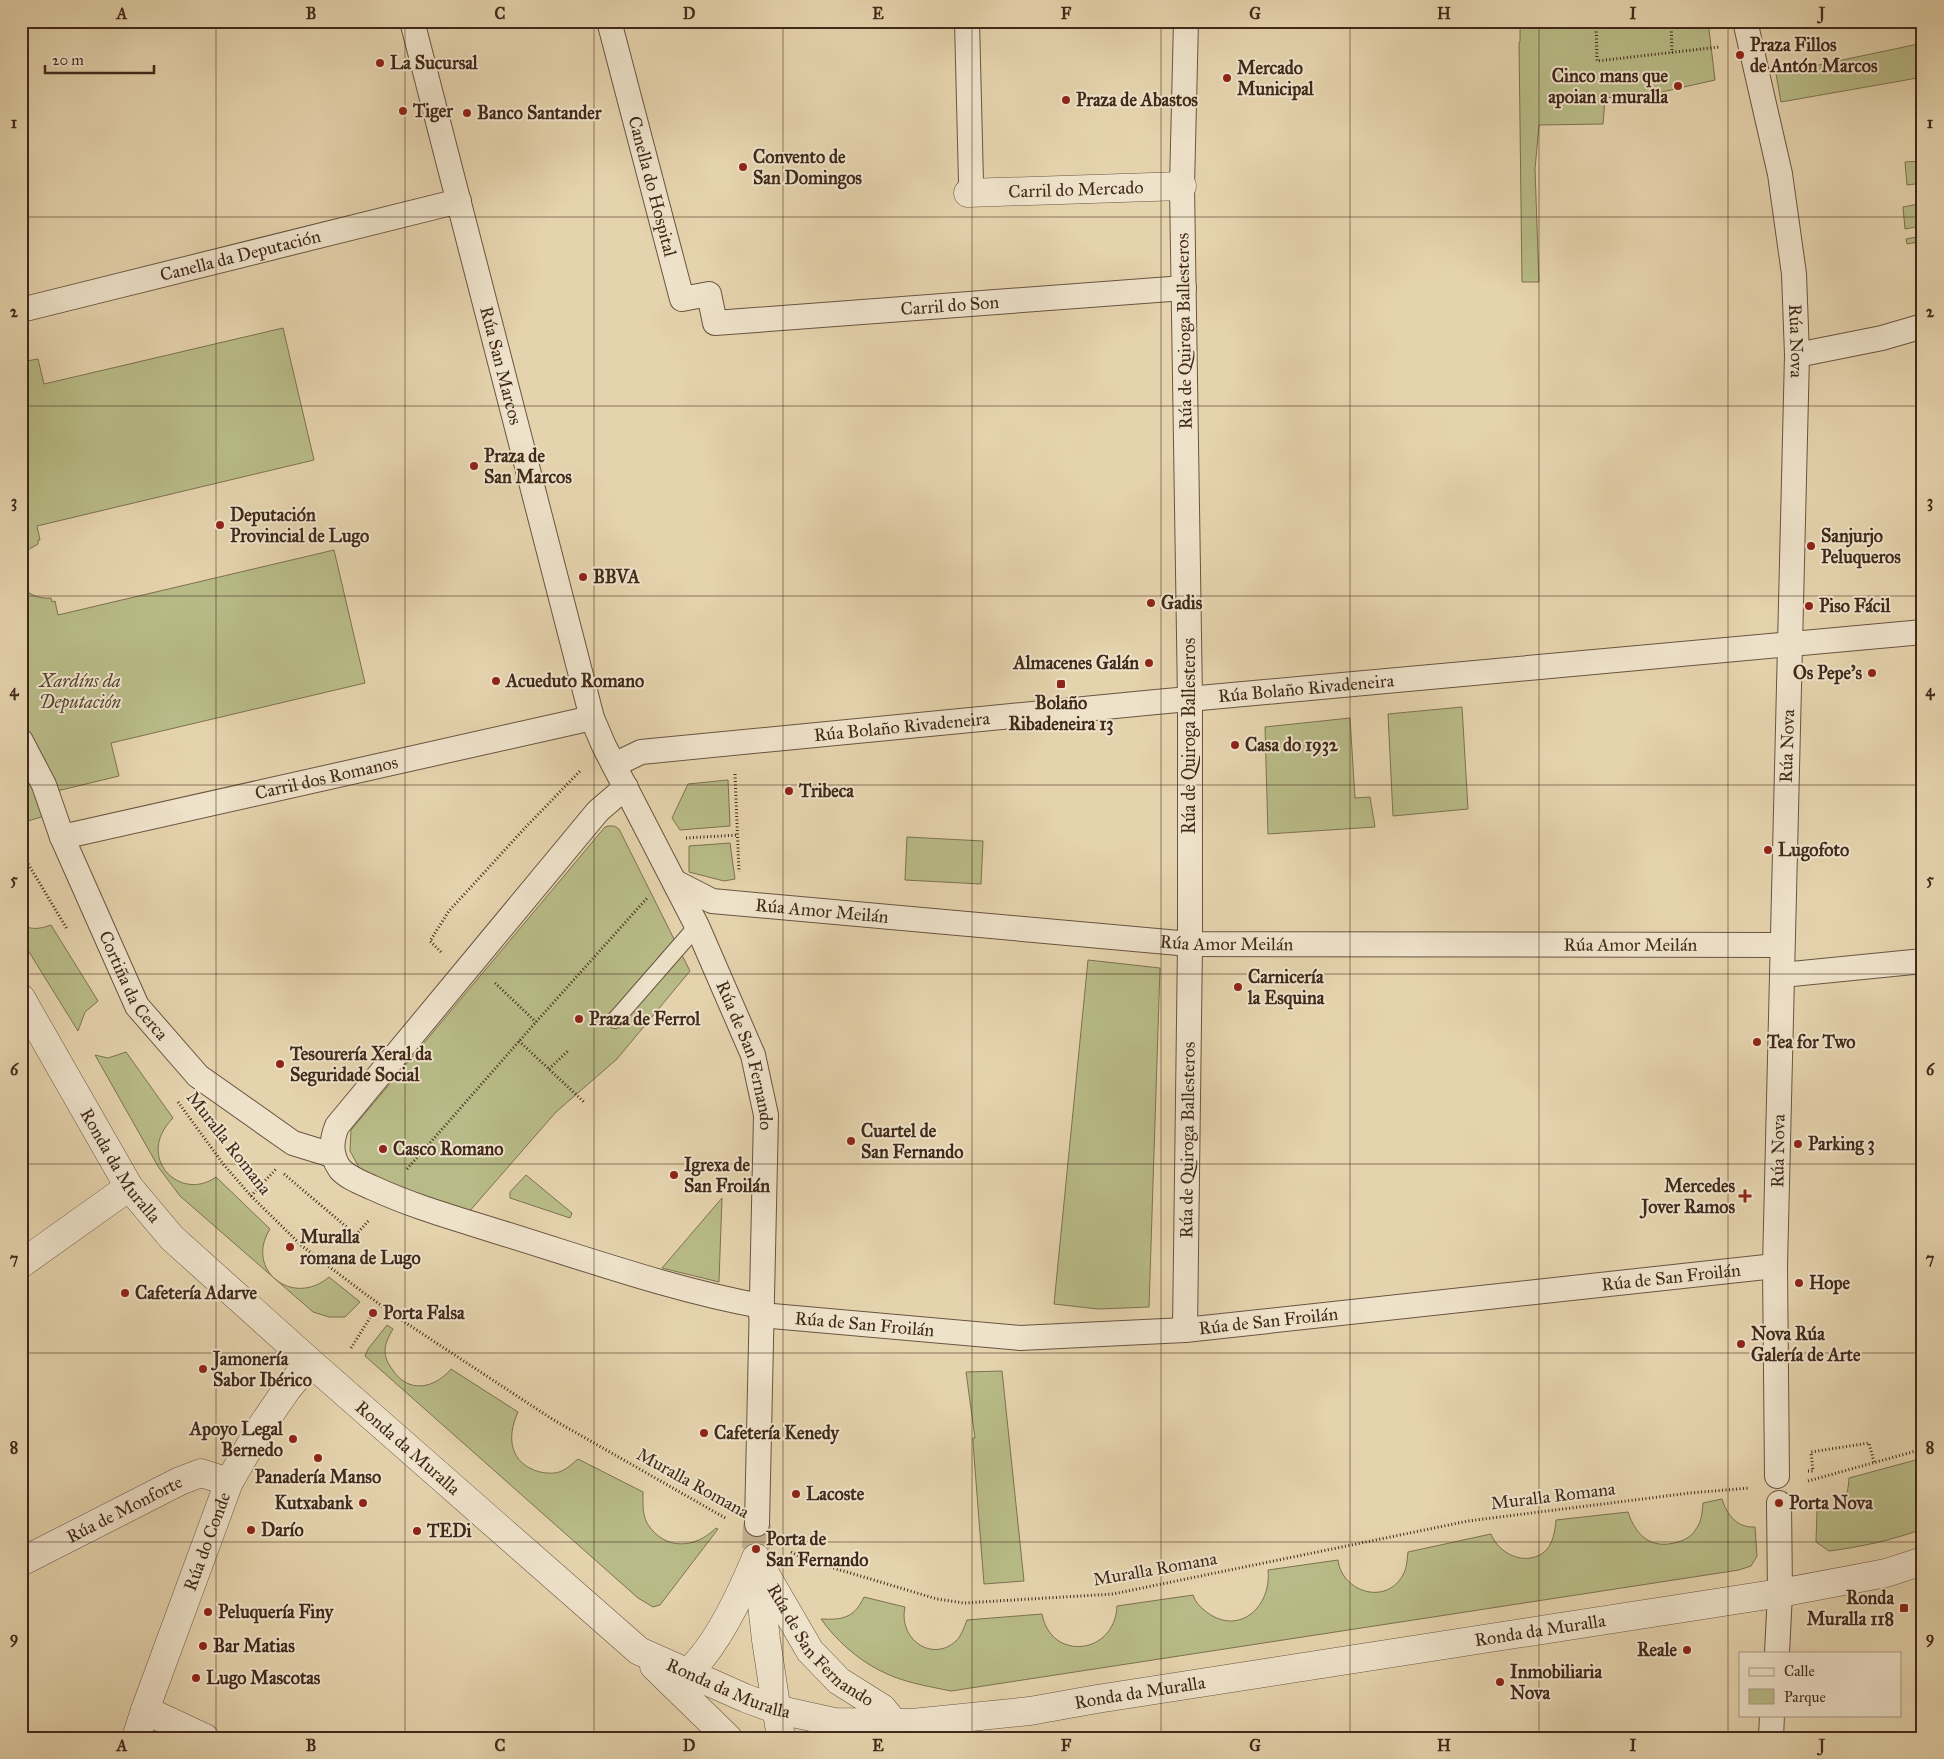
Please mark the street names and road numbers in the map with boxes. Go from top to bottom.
street label: Canella do Hospital [623,114,681,259]
street label: Carril do Mercado [1008,176,1144,203]
street label: Canella da Deputación [158,225,323,286]
street label: Rúa de Quiroga Ballesteros [1171,233,1198,429]
street label: Carril do Son [900,291,1000,320]
street label: Rúa San Marcos [475,304,527,427]
street label: Rúa Nova [1784,304,1808,379]
street label: Rúa de Quiroga Ballesteros [1178,638,1201,834]
street label: Rúa Bolaño Rivadeneira [1217,669,1395,707]
street label: Rúa Bolaño Rivadeneira [813,707,991,746]
street label: Rúa Nova [1775,708,1799,783]
street label: Carril dos Romanos [253,751,400,804]
street label: Rúa Amor Meilán [754,894,890,928]
street label: Cortiña da Cerca [94,927,173,1045]
street label: Rúa Amor Meilán [1159,930,1294,955]
street label: Rúa Amor Meilán [1564,934,1698,956]
street label: Rúa de San Fernando [711,977,777,1131]
street label: Rúa de Quiroga Ballesteros [1175,1042,1200,1239]
street label: Muralla Romana [182,1087,276,1199]
street label: Ronda da Muralla [75,1104,166,1228]
street label: Rúa Nova [1766,1114,1790,1188]
street label: Rúa de San Froilán [1600,1259,1742,1296]
street label: Rúa de San Froilán [1197,1302,1339,1339]
street label: Rúa de San Froilán [794,1307,936,1341]
street label: Ronda da Muralla [351,1396,465,1500]
street label: Muralla Romana [633,1443,753,1523]
street label: Rúa de Monforte [63,1471,186,1548]
street label: Muralla Romana [1489,1477,1617,1515]
street label: Rúa do Conde [179,1489,235,1594]
street label: Muralla Romana [1091,1547,1219,1591]
street label: Rúa de San Fernando [762,1580,878,1711]
street label: Ronda da Muralla [1473,1609,1607,1651]
street label: Ronda da Muralla [663,1654,793,1723]
street label: Ronda da Muralla [1072,1671,1207,1714]

